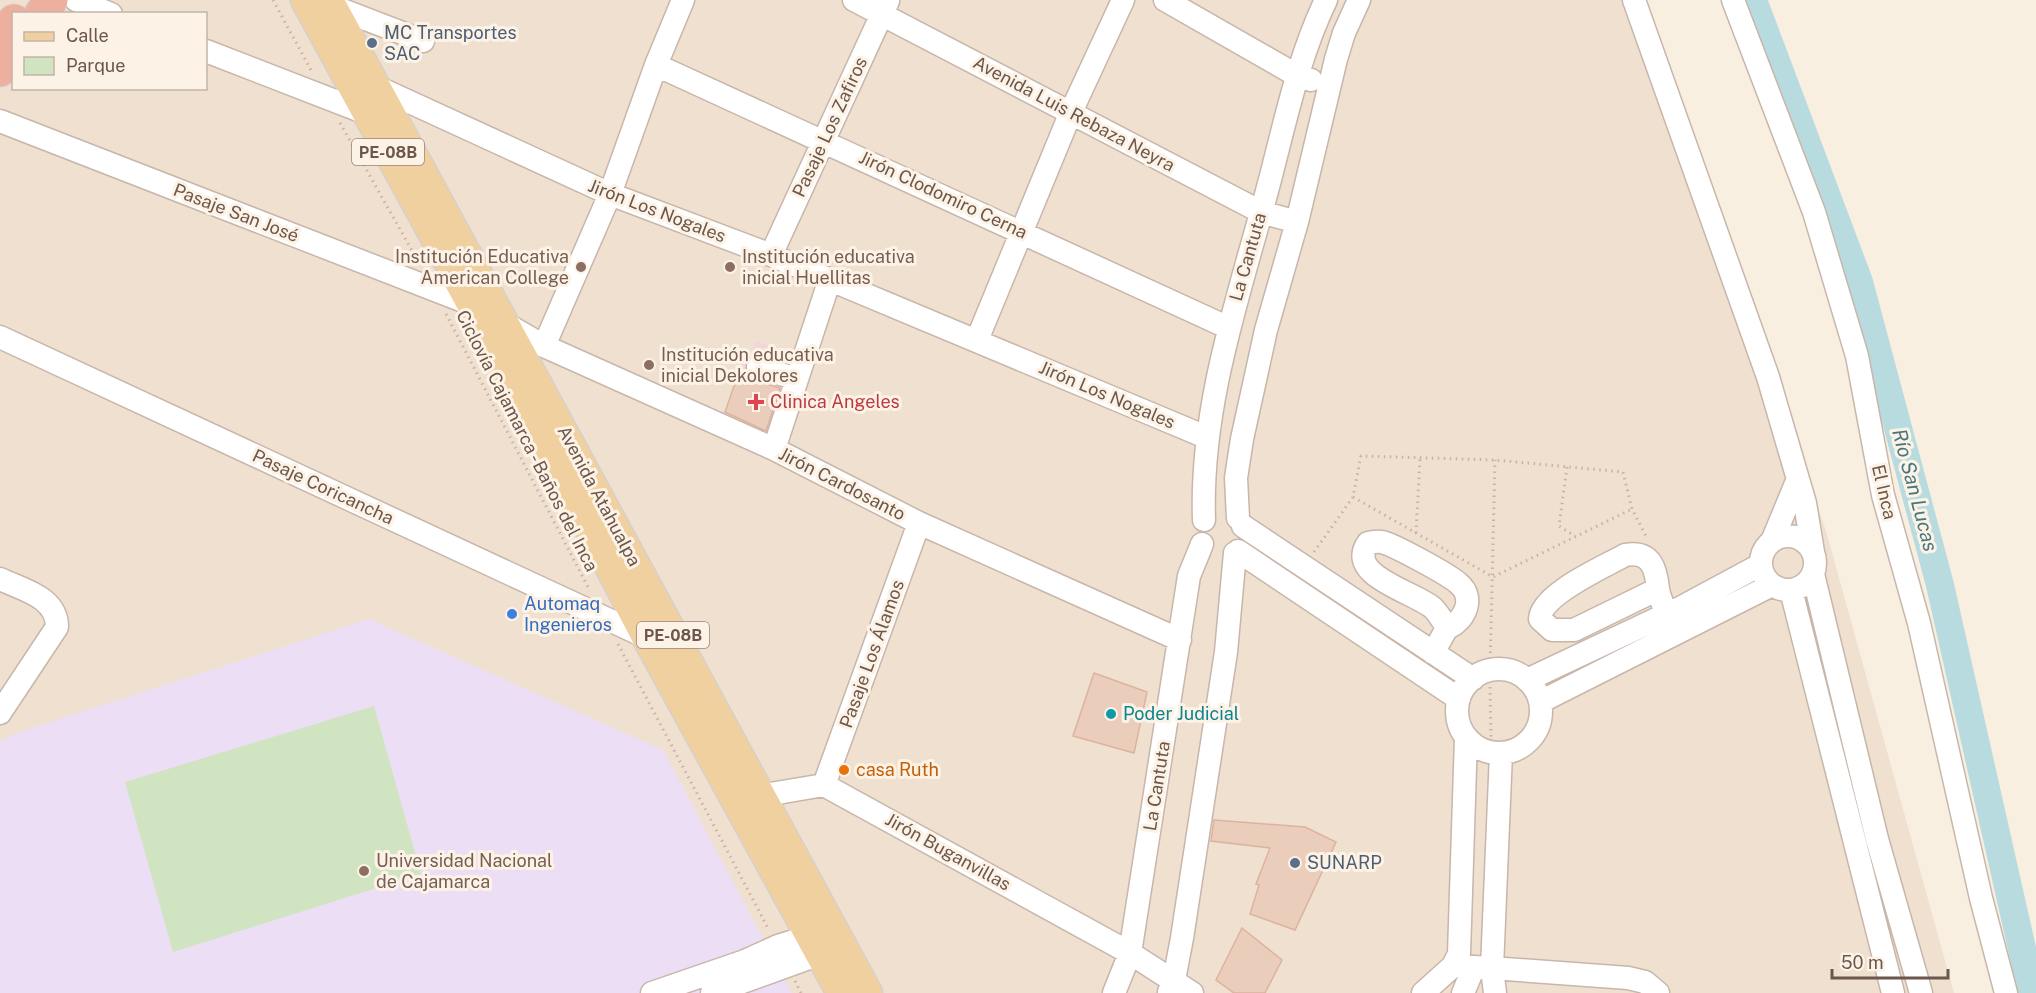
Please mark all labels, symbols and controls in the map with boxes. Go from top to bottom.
legend [12,12,207,90]
place label: MC Transportes SAC [384,22,517,64]
text: Calle [66,25,109,46]
marker: MC Transportes SAC [365,36,379,50]
street label: Avenida Luis Rebaza Neyra [970,51,1179,176]
street label: Pasaje Los Zafiros [788,53,871,200]
text: Parque [66,55,126,76]
road number: PE-08B [352,139,424,165]
street label: Jirón Clodomiro Cerna [856,146,1031,243]
street label: Jirón Los Nogales [585,175,729,246]
street label: Pasaje San José [171,179,302,246]
street label: La Cantuta [1225,210,1270,303]
place label: Institución Educativa American College [395,246,569,288]
place label: Institución educativa inicial Huellitas [742,246,915,288]
marker: Institución Educativa American College [574,260,588,274]
marker: Institución educativa inicial Huellitas [723,260,737,274]
street label: Ciclovía Cajamarca - Baños del Inca [452,307,603,575]
place label: Institución educativa inicial Dekolores [661,344,834,386]
street label: Jirón Los Nogales [1036,356,1178,433]
marker: Institución educativa inicial Dekolores [642,358,656,372]
place label: Clinica Angeles [770,391,900,412]
marker: Clinica Angeles [747,393,765,411]
street label: Avenida Atahualpa [554,422,645,570]
water label: Río San Lucas [1887,426,1943,554]
street label: Jirón Cardosanto [775,443,909,525]
street label: Pasaje Coricancha [249,445,397,528]
street label: El Inca [1868,462,1901,521]
street label: Pasaje Los Álamos [834,577,908,731]
place label: Automaq Ingenieros [524,593,612,635]
marker: Automaq Ingenieros [505,607,519,621]
road number: PE-08B [637,622,709,648]
place label: Poder Judicial [1123,703,1239,724]
marker: Poder Judicial [1104,707,1118,721]
street label: La Cantuta [1139,739,1174,832]
place label: casa Ruth [856,759,939,780]
marker: casa Ruth [837,763,851,777]
street label: Jirón Buganvillas [882,808,1015,895]
place label: Universidad Nacional de Cajamarca [376,850,552,892]
place label: SUNARP [1307,852,1382,873]
marker: SUNARP [1288,856,1302,870]
marker: Universidad Nacional de Cajamarca [357,864,371,878]
scale bar [1832,942,1948,980]
text: 50 m [1841,952,1884,973]

